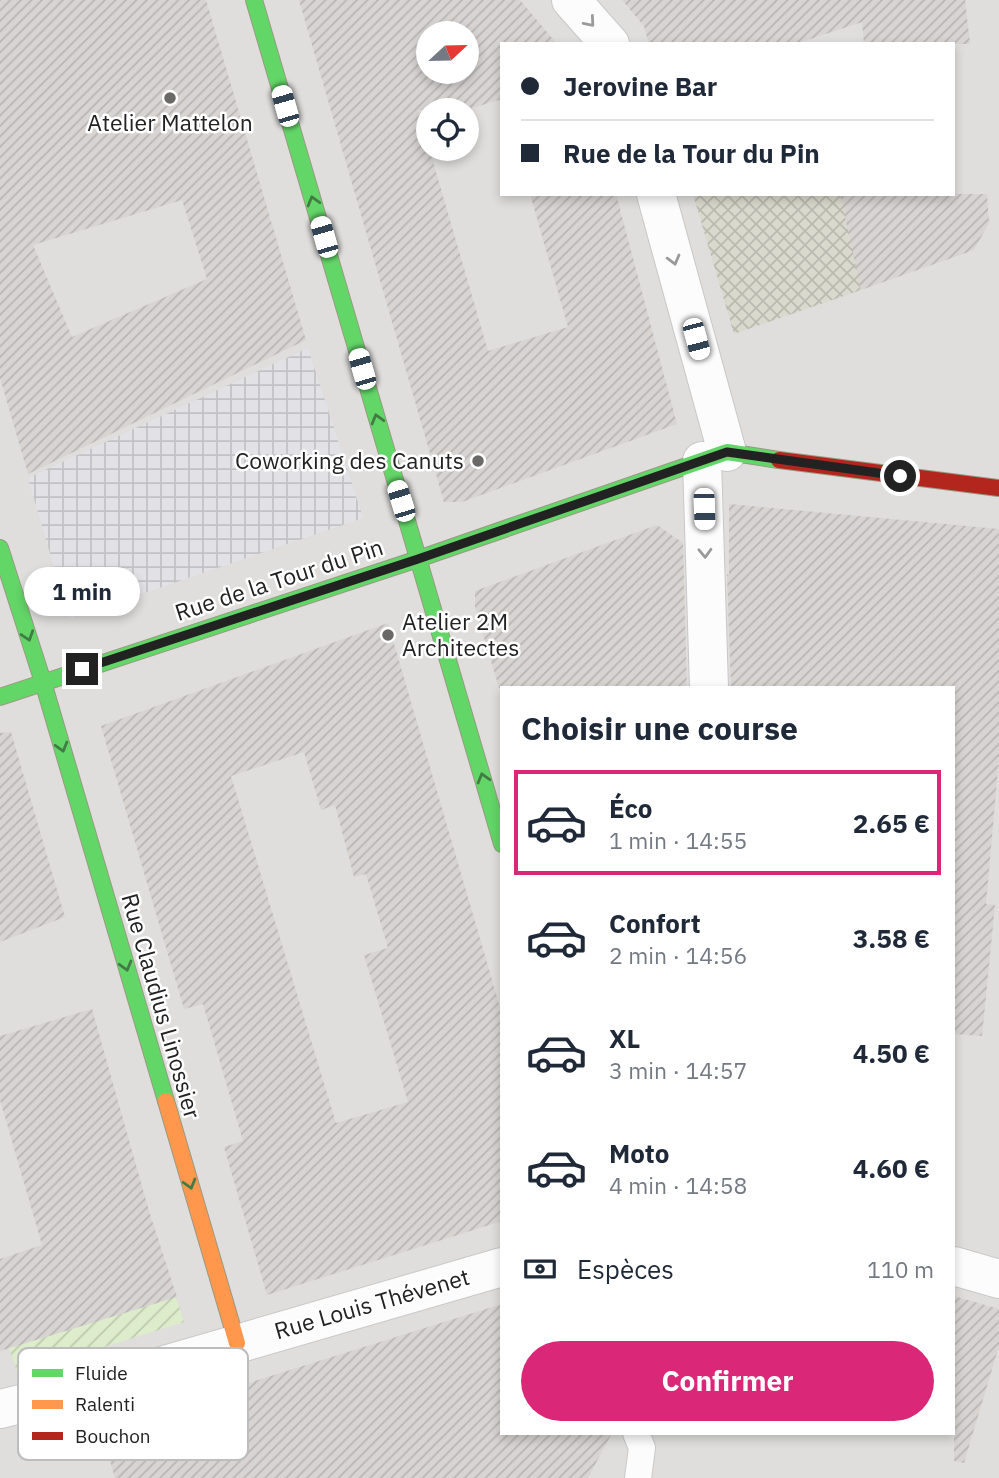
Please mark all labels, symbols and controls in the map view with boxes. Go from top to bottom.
one-way arrow [582,14,594,27]
north arrow [416,21,480,84]
map controls [416,21,479,161]
text: Jerovine Bar [563,69,717,103]
car [270,83,301,129]
marker: Atelier Mattelon [162,90,178,106]
button: locate [416,98,479,161]
place label: Atelier Mattelon [87,107,253,137]
text: Rue de la Tour du Pin [563,136,820,170]
one-way arrow [307,195,322,207]
car [309,214,340,260]
one-way arrow [666,254,680,266]
car [681,316,712,362]
car [347,346,378,392]
one-way arrow [371,413,386,425]
place label: Coworking des Canuts [235,445,464,475]
marker: Coworking des Canuts [470,453,486,469]
route start [884,460,916,492]
car [385,478,418,524]
car [693,488,716,530]
street label: Rue de la Tour du Pin [171,531,387,627]
one-way arrow [698,548,713,559]
callout: 1 min [24,568,140,616]
text: 1 min [52,576,112,606]
place label: Atelier 2M Architectes [402,606,519,662]
marker: Atelier 2M Architectes [380,627,396,643]
one-way arrow [20,629,34,642]
route end [66,653,98,685]
text: Choisir une course [521,707,798,749]
one-way arrow [53,741,68,753]
one-way arrow [477,773,491,785]
icon: car [525,791,588,854]
text: Éco [609,791,653,825]
text: 2.65 € [853,806,930,840]
text: 1 min · 14:55 [609,825,747,855]
street label: Rue Claudius Linossier [115,890,209,1122]
icon: car [525,906,588,969]
text: Confort [609,906,701,940]
text: 3.58 € [853,921,930,955]
text: 2 min · 14:56 [609,940,747,970]
one-way arrow [117,959,132,971]
icon: car [525,1021,588,1084]
text: XL [609,1021,640,1055]
text: 4.50 € [853,1036,930,1070]
text: 3 min · 14:57 [609,1055,747,1085]
icon: car [525,1136,588,1199]
text: Moto [609,1136,669,1170]
text: 4.60 € [853,1151,930,1185]
text: 4 min · 14:58 [609,1170,747,1200]
one-way arrow [181,1178,196,1190]
icon: cash [521,1250,559,1288]
text: Espèces [577,1252,674,1286]
text: 110 m [867,1254,934,1284]
street label: Rue Louis Thévenet [271,1261,473,1345]
button: Confirmer [521,1341,934,1421]
legend [18,1348,248,1460]
text: Fluide [75,1361,128,1385]
text: Ralenti [75,1392,135,1416]
text: Bouchon [75,1424,151,1448]

